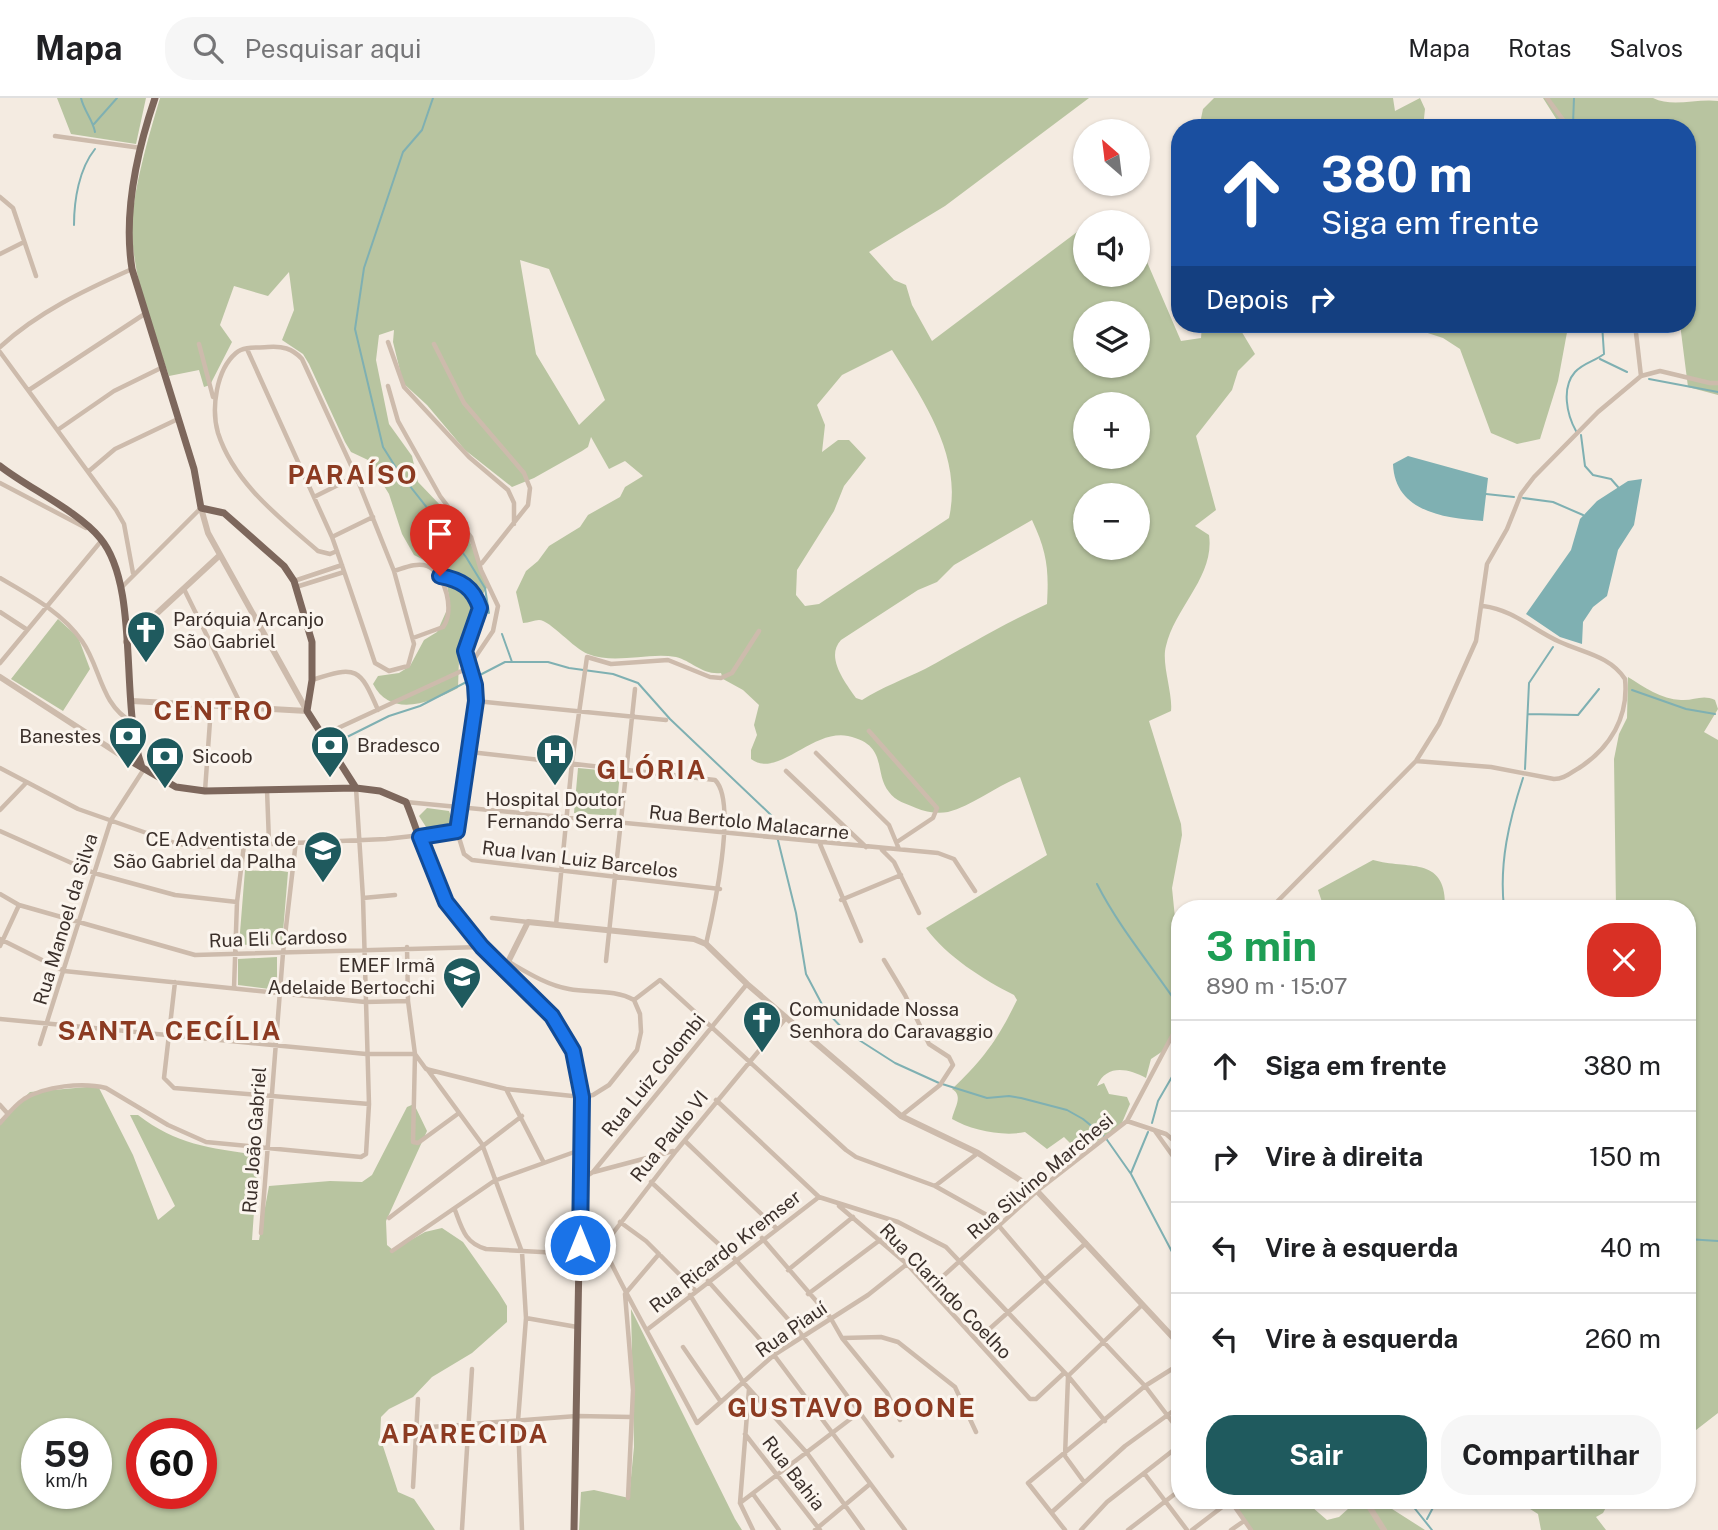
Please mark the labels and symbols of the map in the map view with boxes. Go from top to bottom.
north arrow [1073,119,1150,196]
district label: PARAÍSO [288,459,418,490]
pin [410,504,470,576]
place label: Paróquia Arcanjo São Gabriel [173,608,324,652]
church icon: Paróquia Arcanjo São Gabriel [125,609,167,664]
district label: CENTRO [153,695,275,726]
bank icon: Banestes [107,715,149,770]
bank icon: Bradesco [309,724,351,779]
place label: Banestes [19,725,101,747]
hospital icon: Hospital Doutor Fernando Serra [534,732,576,787]
place label: Bradesco [357,734,440,756]
bank icon: Sicoob [144,735,186,790]
place label: Sicoob [192,745,253,767]
district label: GLÓRIA [597,754,707,785]
place label: Hospital Doutor Fernando Serra [485,788,625,832]
street label: Rua Bertolo Malacarne [648,801,850,843]
place label: CE Adventista de São Gabriel da Palha [113,828,296,872]
school or university icon: CE Adventista de São Gabriel da Palha [302,829,344,884]
street label: Rua Manoel da Silva [28,831,102,1007]
street label: Rua Ivan Luiz Barcelos [481,836,679,882]
street label: Rua Eli Cardoso [208,925,348,951]
place label: EMEF Irmã Adelaide Bertocchi [267,954,435,998]
school or university icon: EMEF Irmã Adelaide Bertocchi [441,955,483,1010]
place label: Comunidade Nossa Senhora do Caravaggio [789,998,993,1042]
church icon: Comunidade Nossa Senhora do Caravaggio [741,999,783,1054]
street label: Rua Luiz Colombi [597,1009,709,1141]
district label: SANTA CECÍLIA [57,1015,283,1046]
street label: Rua João Gabriel [238,1066,270,1214]
street label: Rua Paulo VI [626,1086,712,1186]
street label: Rua Silvino Marchesi [963,1109,1117,1243]
street label: Rua Ricardo Kremser [645,1185,805,1317]
position arrow [543,1208,617,1282]
street label: Rua Clarindo Coelho [876,1219,1016,1363]
street label: Rua Piauí [751,1296,831,1362]
district label: GUSTAVO BOONE [727,1392,977,1423]
speed limit sign: 60 [126,1418,217,1509]
district label: APARECIDA [381,1418,549,1449]
street label: Rua Bahia [758,1431,830,1515]

